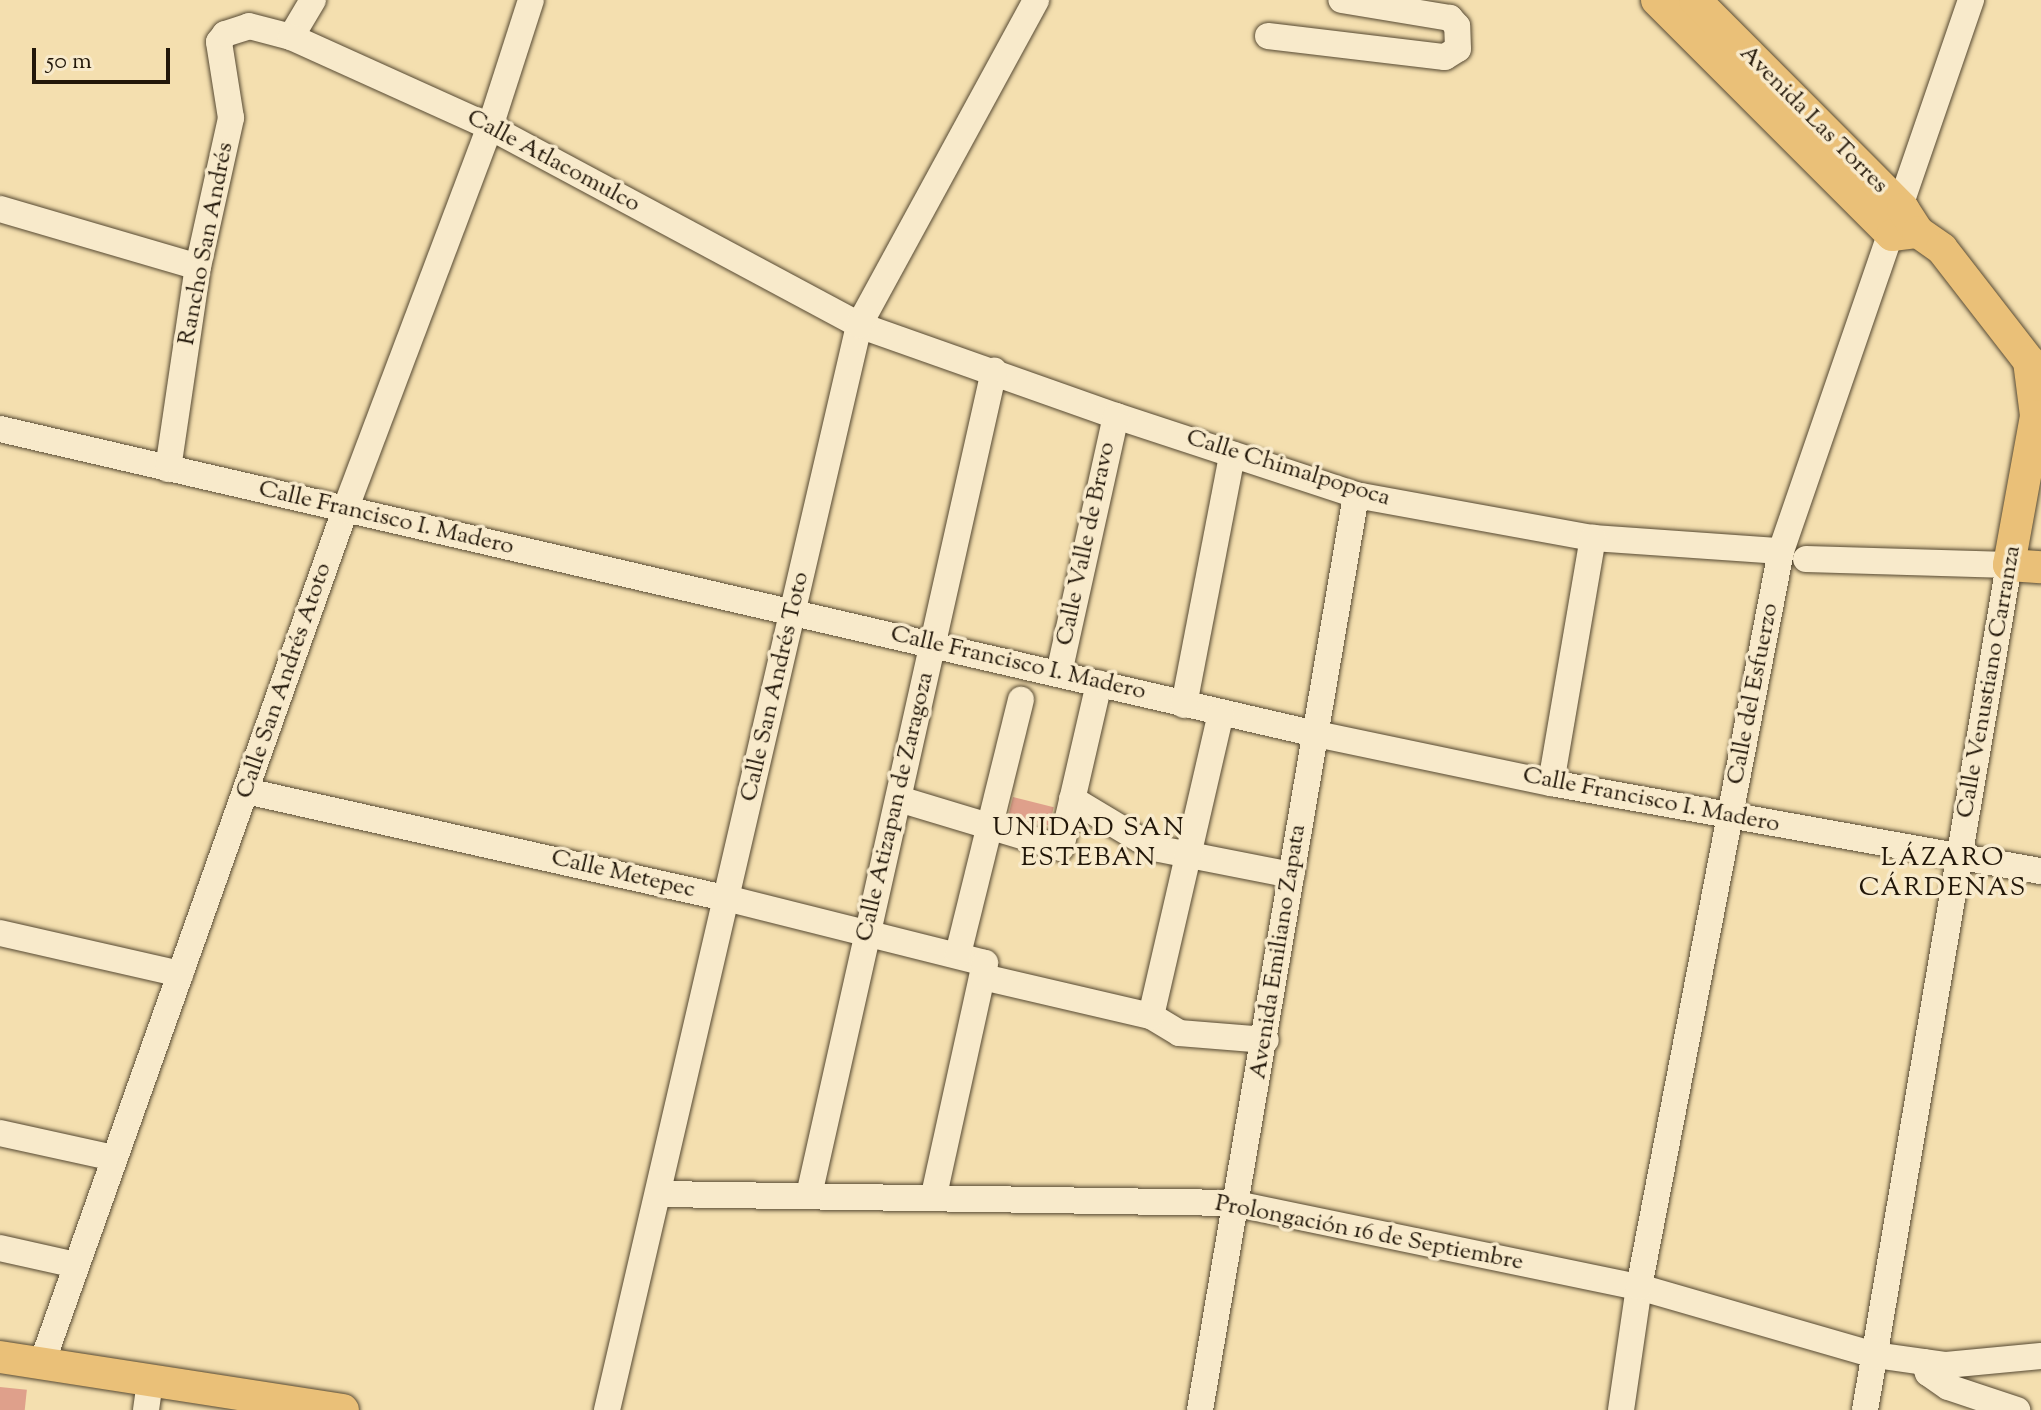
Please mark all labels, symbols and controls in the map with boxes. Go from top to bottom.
scale bar [36,32,174,82]
street label: Avenida Las Torres [1733,40,1893,200]
text: 50 m [46,45,92,79]
street label: Calle Atlacomulco [461,104,645,220]
street label: Rancho San Andrés [173,140,241,348]
street label: Calle Chimalpopoca [1183,424,1393,514]
street label: Calle Valle de Bravo [1051,440,1123,648]
street label: Calle Francisco I. Madero [256,476,516,562]
street label: Calle Venustiano Carranza [1952,543,2028,821]
street label: Calle San Andrés Atoto [231,559,339,803]
street label: Calle San Andrés Toto [736,569,816,805]
street label: Calle del Esfuerzo [1722,601,1786,787]
street label: Calle Francisco I. Madero [888,621,1148,707]
street label: Calle Atizapan de Zaragoza [851,669,941,945]
street label: Calle Francisco I. Madero [1520,762,1782,840]
district label: UNIDAD SAN ESTEBAN [992,813,1186,874]
street label: Avenida Emiliano Zapata [1245,823,1313,1081]
district label: LÁZARO CÁRDENAS [1859,843,2027,904]
street label: Calle Metepec [548,844,698,906]
street label: Prolongación 16 de Septiembre [1212,1190,1526,1278]

